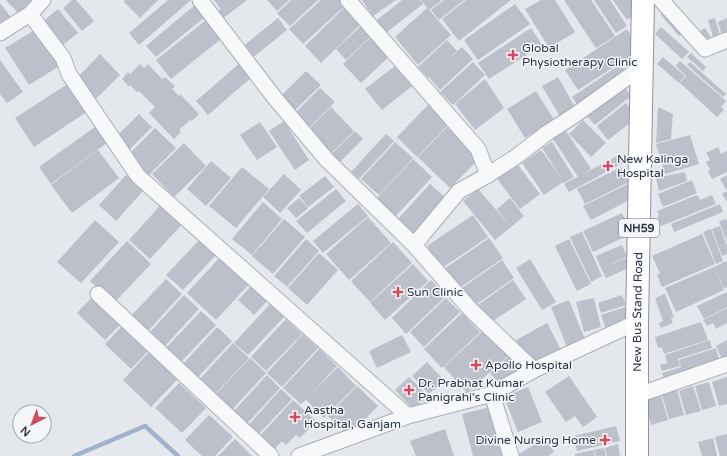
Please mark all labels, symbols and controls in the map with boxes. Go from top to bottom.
place label: Global Physiotherapy Clinic [522,41,638,69]
marker: Global Physiotherapy Clinic [507,49,519,61]
place label: New Kalinga Hospital [617,152,688,180]
marker: New Kalinga Hospital [602,160,614,172]
road number: NH59 [619,219,659,237]
street label: New Bus Stand Road [630,252,645,372]
place label: Sun Clinic [407,285,463,299]
marker: Sun Clinic [392,286,404,298]
place label: Apollo Hospital [485,358,572,372]
marker: Apollo Hospital [470,359,482,371]
place label: Dr. Prabhat Kumar Panigrahi's Clinic [418,376,524,404]
marker: Dr. Prabhat Kumar Panigrahi's Clinic [403,384,415,396]
place label: Aastha Hospital, Ganjam [304,403,401,431]
north arrow [12,404,52,444]
marker: Aastha Hospital, Ganjam [289,411,301,423]
text: N [18,423,33,439]
place label: Divine Nursing Home [475,433,596,447]
marker: Divine Nursing Home [599,434,611,446]

